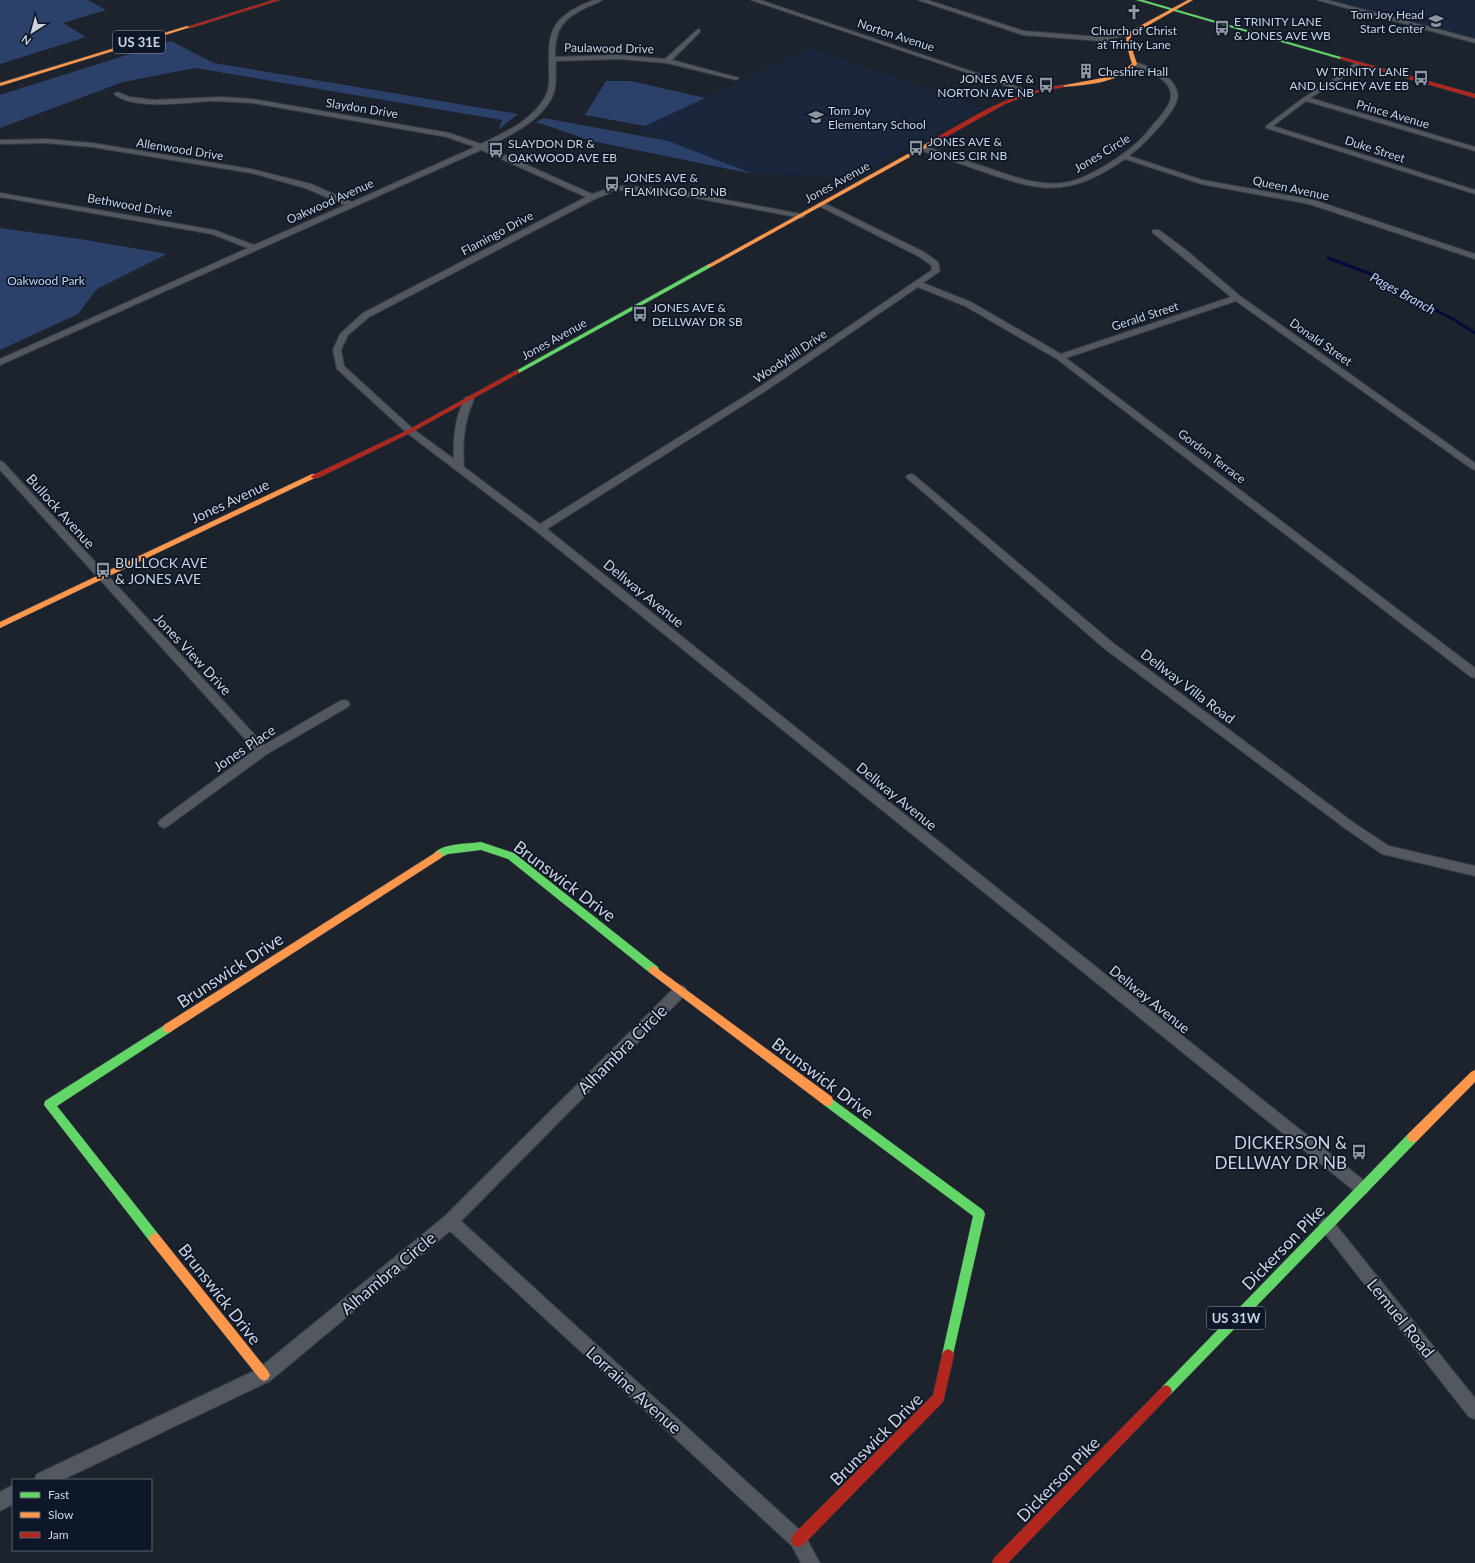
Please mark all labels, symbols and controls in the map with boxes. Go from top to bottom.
church icon: Church of Christ at Trinity Lane [1125,3,1143,21]
place label: Tom Joy Head Start Center [1351,7,1425,36]
north arrow [12,12,52,52]
school or university icon: Tom Joy Head Start Center [1427,12,1445,30]
place label: E TRINITY LANE & JONES AVE WB [1234,14,1331,43]
street label: Norton Avenue [855,15,937,55]
bus stop icon: E TRINITY LANE & JONES AVE WB [1213,19,1231,37]
place label: Church of Christ at Trinity Lane [1091,23,1178,52]
road number: US 31E [113,31,165,53]
text: N [19,33,33,48]
street label: Paulawood Drive [564,40,654,56]
building icon: Cheshire Hall [1077,62,1095,80]
place label: Cheshire Hall [1098,64,1168,79]
place label: W TRINITY LANE AND LISCHEY AVE EB [1289,64,1409,93]
bus stop icon: W TRINITY LANE AND LISCHEY AVE EB [1412,69,1430,87]
place label: JONES AVE & NORTON AVE NB [937,71,1034,100]
bus stop icon: JONES AVE & NORTON AVE NB [1037,76,1055,94]
street label: Slaydon Drive [325,95,399,121]
street label: Prince Avenue [1355,96,1431,132]
place label: Tom Joy Elementary School [828,103,926,132]
school or university icon: Tom Joy Elementary School [807,108,825,126]
street label: Jones Circle [1071,130,1133,176]
street label: Duke Street [1343,132,1408,166]
place label: JONES AVE & JONES CIR NB [928,134,1007,163]
street label: Allenwood Drive [135,135,225,163]
place label: SLAYDON DR & OAKWOOD AVE EB [508,136,617,165]
bus stop icon: JONES AVE & JONES CIR NB [907,139,925,157]
bus stop icon: SLAYDON DR & OAKWOOD AVE EB [487,141,505,159]
street label: Jones Avenue [802,158,872,206]
place label: JONES AVE & FLAMINGO DR NB [624,170,727,199]
street label: Queen Avenue [1251,173,1331,203]
street label: Oakwood Avenue [284,175,376,227]
bus stop icon: JONES AVE & FLAMINGO DR NB [603,175,621,193]
street label: Bethwood Drive [86,190,174,220]
street label: Flamingo Drive [458,208,536,258]
water label: Pages Branch [1368,269,1439,318]
park label: Oakwood Park [7,273,86,288]
street label: Gerald Street [1110,298,1181,334]
place label: JONES AVE & DELLWAY DR SB [652,300,743,329]
bus stop icon: JONES AVE & DELLWAY DR SB [631,305,649,323]
street label: Jones Avenue [519,315,589,363]
street label: Donald Street [1287,315,1356,369]
street label: Woodyhill Drive [750,326,830,386]
street label: Gordon Terrace [1175,426,1249,486]
street label: Bullock Avenue [23,470,99,552]
street label: Jones Avenue [188,475,272,527]
place label: BULLOCK AVE & JONES AVE [115,554,208,587]
street label: Dellway Avenue [600,555,688,631]
bus stop icon: BULLOCK AVE & JONES AVE [94,561,112,579]
street label: Jones View Drive [151,610,235,698]
street label: Dellway Villa Road [1138,645,1238,727]
street label: Jones Place [210,721,278,775]
street label: Dellway Avenue [853,758,941,834]
street label: Brunswick Drive [510,836,620,926]
street label: Brunswick Drive [173,928,287,1012]
street label: Dellway Avenue [1106,961,1194,1037]
street label: Alhambra Circle [573,1000,671,1098]
street label: Brunswick Drive [768,1033,878,1123]
place label: DICKERSON & DELLWAY DR NB [1215,1132,1347,1173]
bus stop icon: DICKERSON & DELLWAY DR NB [1350,1143,1368,1161]
street label: Dickerson Pike [1237,1200,1329,1294]
street label: Alhambra Circle [336,1227,440,1319]
street label: Brunswick Drive [174,1239,266,1349]
street label: Lemuel Road [1363,1274,1439,1362]
road number: US 31W [1207,1307,1265,1329]
street label: Lorraine Avenue [582,1342,686,1438]
street label: Brunswick Drive [825,1388,927,1490]
street label: Dickerson Pike [1012,1432,1104,1526]
legend [12,1479,152,1551]
text: Fast [48,1487,70,1502]
text: Slow [48,1507,74,1522]
text: Jam [48,1527,69,1542]

